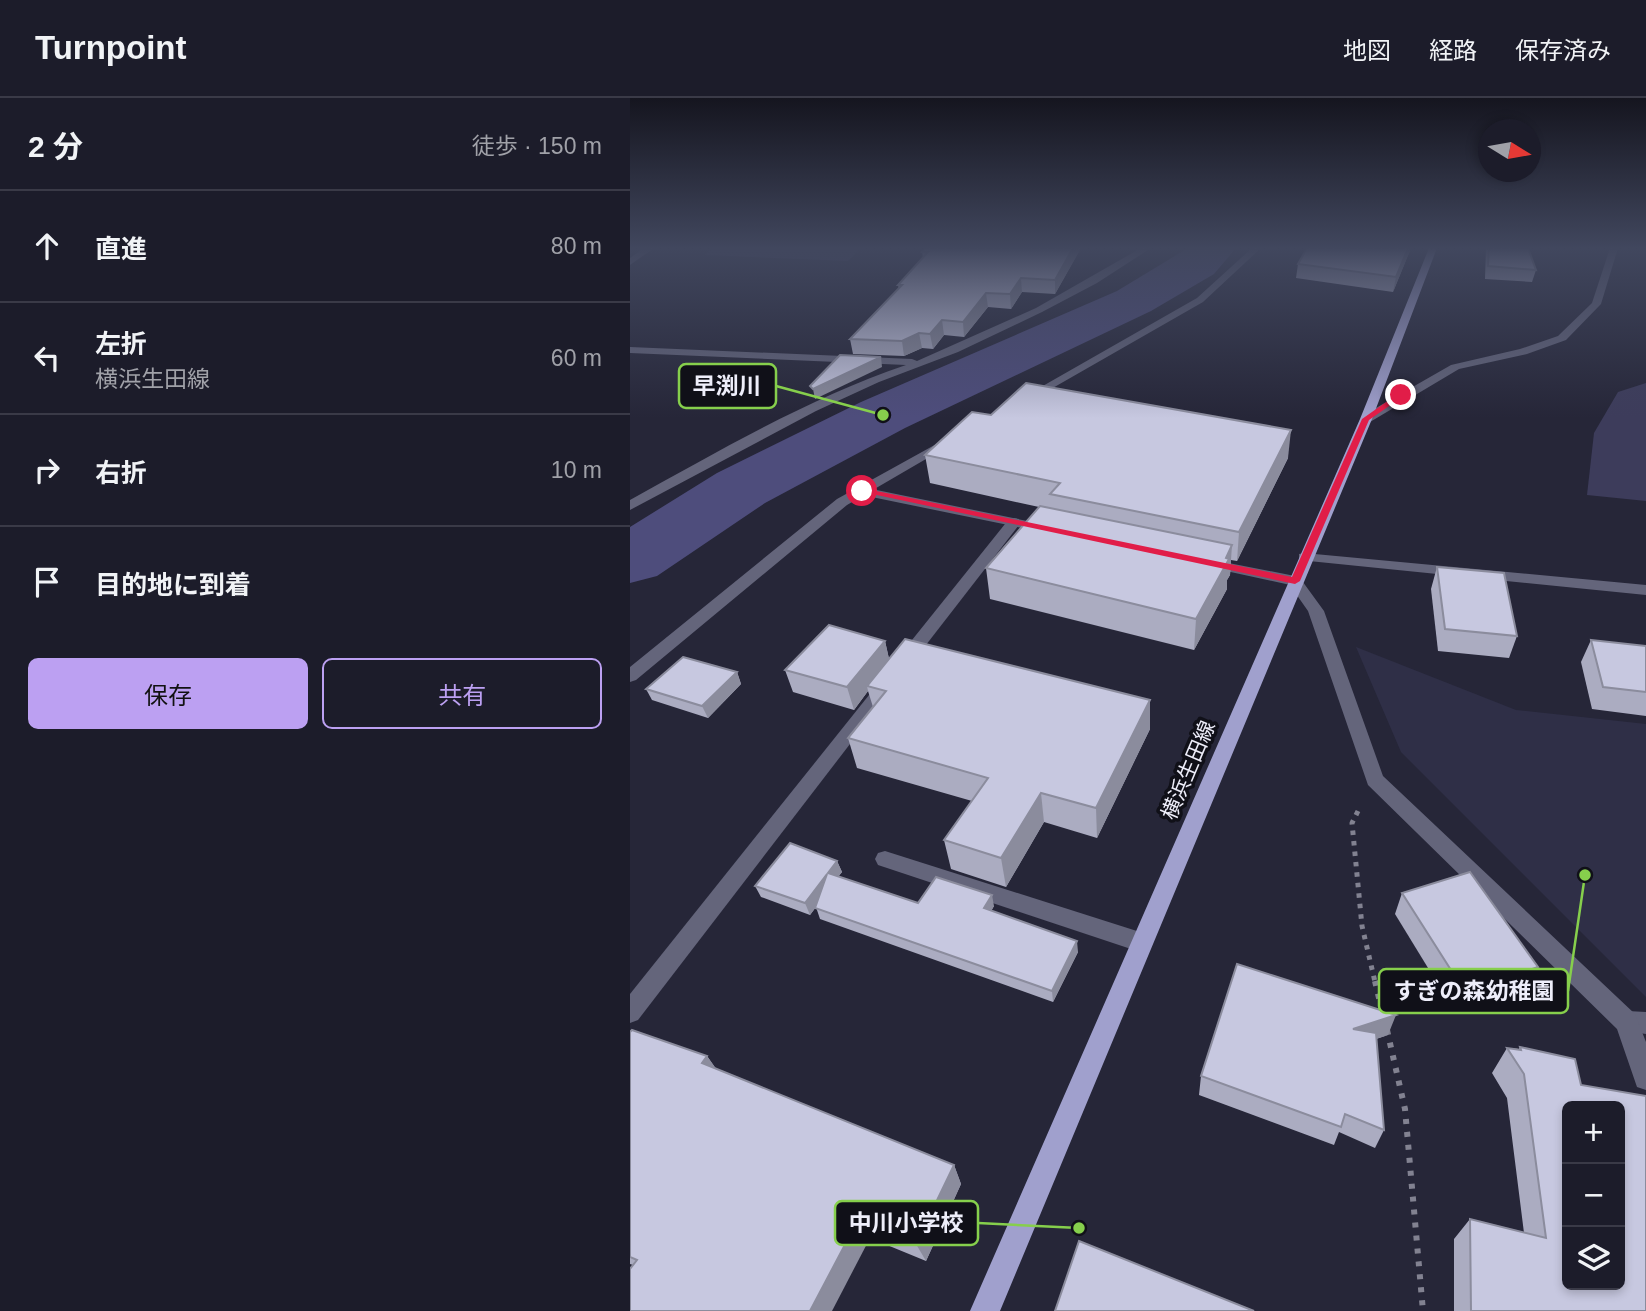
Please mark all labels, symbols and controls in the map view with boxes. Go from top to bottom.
text: Turnpoint [35,29,187,66]
text: 地図 [1343,37,1391,64]
text: 経路 [1429,37,1477,64]
text: 保存済み [1515,37,1611,64]
north arrow [1478,119,1541,182]
text: 2 分 [28,130,83,163]
text: 徒歩 · 150 m [472,133,602,159]
icon: ahead [28,227,66,265]
text: 80 m [551,233,602,259]
text: 直進 [95,234,147,264]
text: 左折 [95,329,147,359]
icon: left [28,339,66,377]
text: 60 m [551,345,602,371]
callout: 早渕川 [679,364,776,408]
text: 横浜生田線 [95,366,210,392]
text: 早渕川 [693,373,762,399]
route end [1385,379,1416,410]
icon: right [28,451,66,489]
text: 10 m [551,457,602,483]
text: 右折 [95,458,147,488]
route start [846,475,877,506]
icon: arrive [28,563,66,601]
text: 目的地に到着 [95,570,251,600]
button: 保存 [28,658,308,729]
button: 共有 [322,658,602,729]
street label: 横浜生田線 [1157,717,1219,823]
callout: すぎの森幼稚園 [1379,969,1568,1013]
text: すぎの森幼稚園 [1394,978,1555,1004]
map controls [1562,1101,1625,1290]
button: + [1562,1101,1625,1164]
button: − [1562,1164,1625,1227]
callout: 中川小学校 [835,1201,978,1245]
text: 中川小学校 [849,1210,964,1236]
button: layers [1562,1227,1625,1290]

